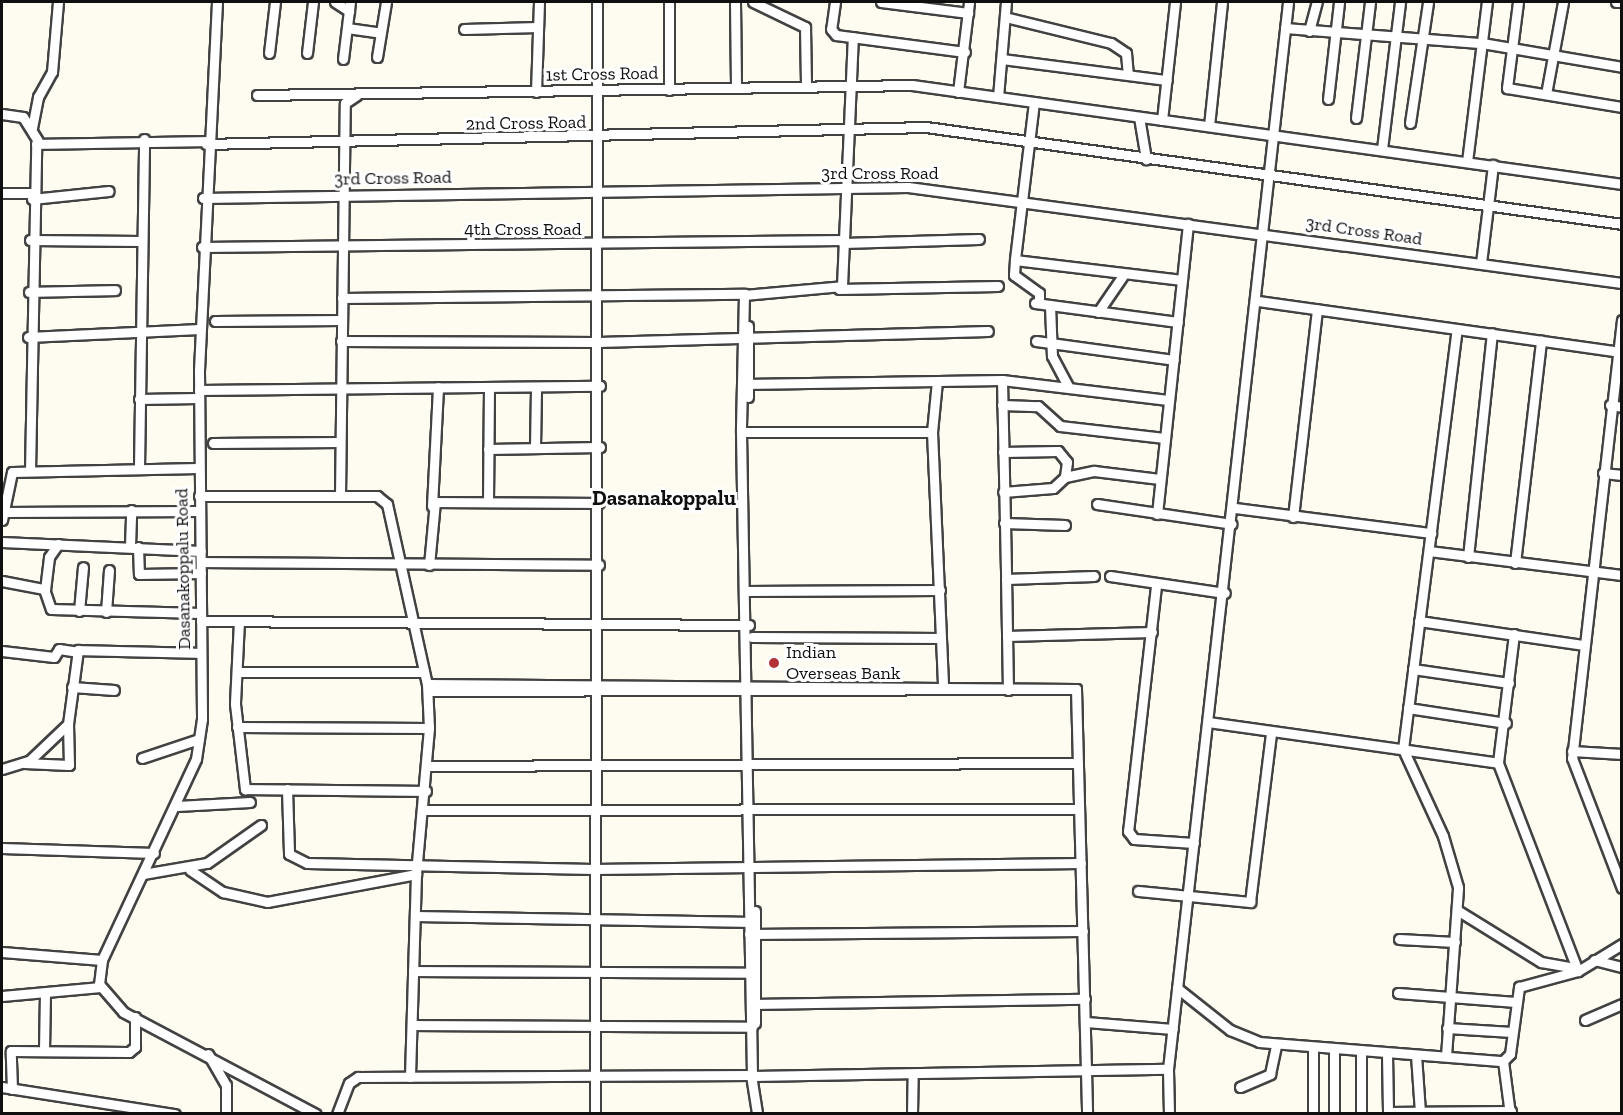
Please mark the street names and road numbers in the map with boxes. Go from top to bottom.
street label: 1st Cross Road [546,62,658,86]
street label: 2nd Cross Road [466,111,586,135]
street label: 3rd Cross Road [821,162,939,184]
street label: 3rd Cross Road [334,166,452,190]
street label: 3rd Cross Road [1304,212,1424,250]
street label: 4th Cross Road [464,218,582,240]
street label: Dasanakoppalu Road [171,488,195,650]

